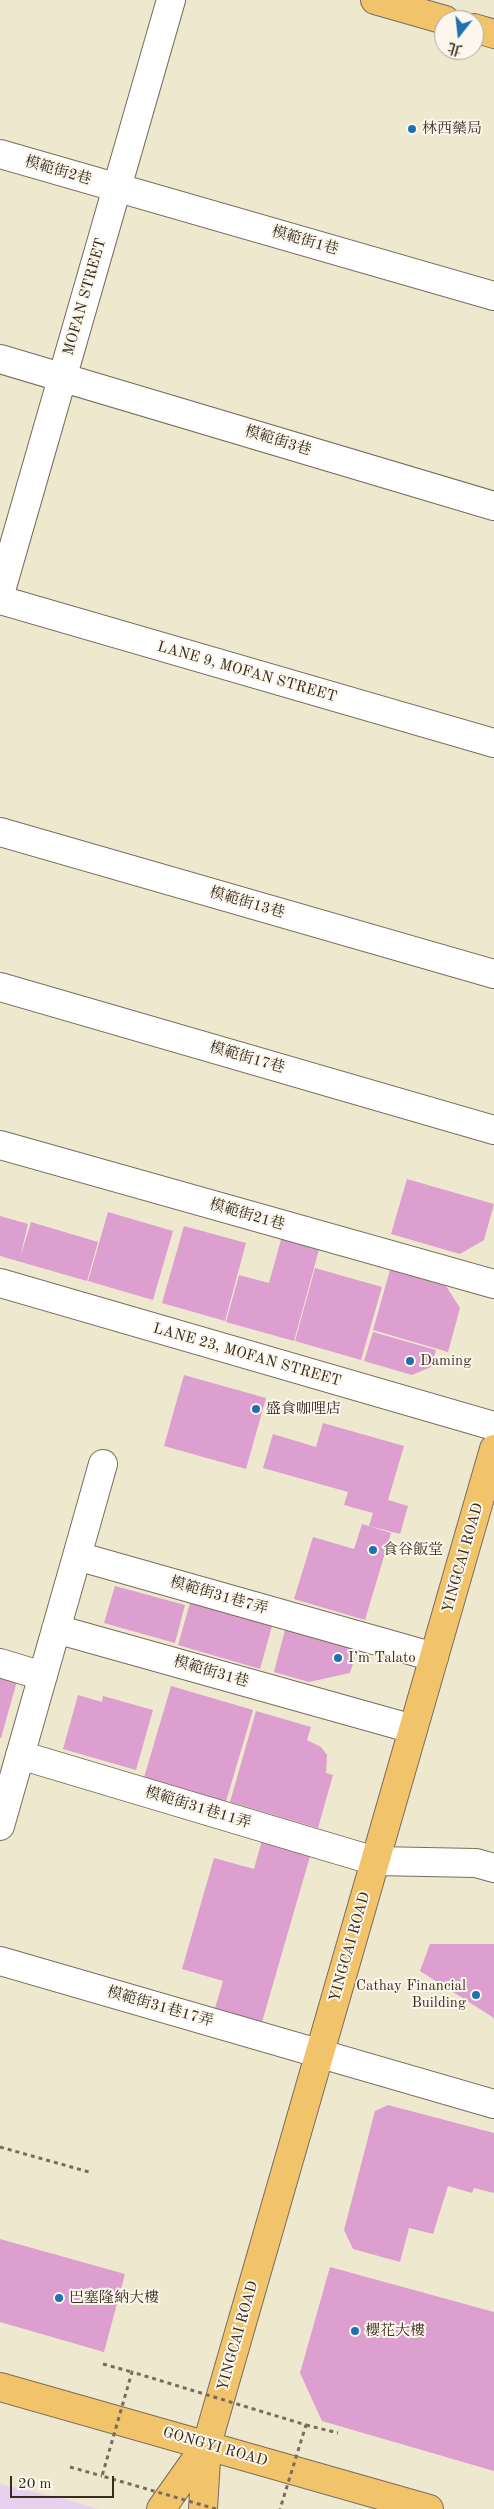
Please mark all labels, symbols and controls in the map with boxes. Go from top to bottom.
north arrow [434,10,484,60]
text: 北 [446,40,464,57]
place label: 林西藥局 [422,120,482,138]
marker: 林西藥局 [406,123,418,135]
street label: 模範街2巷 [22,153,94,189]
street label: 模範街1巷 [269,223,341,259]
street label: MOFAN STREET [60,236,110,358]
street label: 模範街3巷 [243,422,313,460]
street label: LANE 9, MOFAN STREET [155,638,339,706]
street label: 模範街13巷 [207,884,287,922]
street label: 模範街17巷 [207,1039,287,1077]
street label: 模範街21巷 [207,1196,287,1234]
street label: LANE 23, MOFAN STREET [151,1320,343,1390]
place label: Daming [420,1352,471,1370]
marker: Daming [404,1355,416,1367]
place label: 盛食咖哩店 [266,1400,341,1418]
marker: 盛食咖哩店 [250,1403,262,1415]
street label: YINGCAI ROAD [439,1501,487,1615]
place label: 食谷飯堂 [383,1541,443,1559]
marker: 食谷飯堂 [367,1544,379,1556]
street label: 模範街31巷7弄 [168,1573,270,1619]
place label: I’m Talato [348,1649,416,1667]
marker: I’m Talato [332,1652,344,1664]
street label: 模範街31巷 [171,1653,251,1691]
street label: 模範街31巷11弄 [143,1783,253,1833]
street label: YINGCAI ROAD [326,1890,374,2004]
place label: Cathay Financial Building [356,1977,466,2012]
street label: 模範街31巷17弄 [105,1983,215,2031]
marker: Cathay Financial Building [470,1989,482,2001]
street label: YINGCAI ROAD [214,2279,262,2393]
place label: 巴塞隆納大樓 [69,2289,159,2307]
marker: 巴塞隆納大樓 [53,2292,65,2304]
place label: 櫻花大樓 [365,2322,425,2340]
marker: 櫻花大樓 [349,2325,361,2337]
street label: GONGYI ROAD [161,2423,269,2471]
scale bar [12,2466,116,2498]
text: 20 m [18,2477,52,2492]

